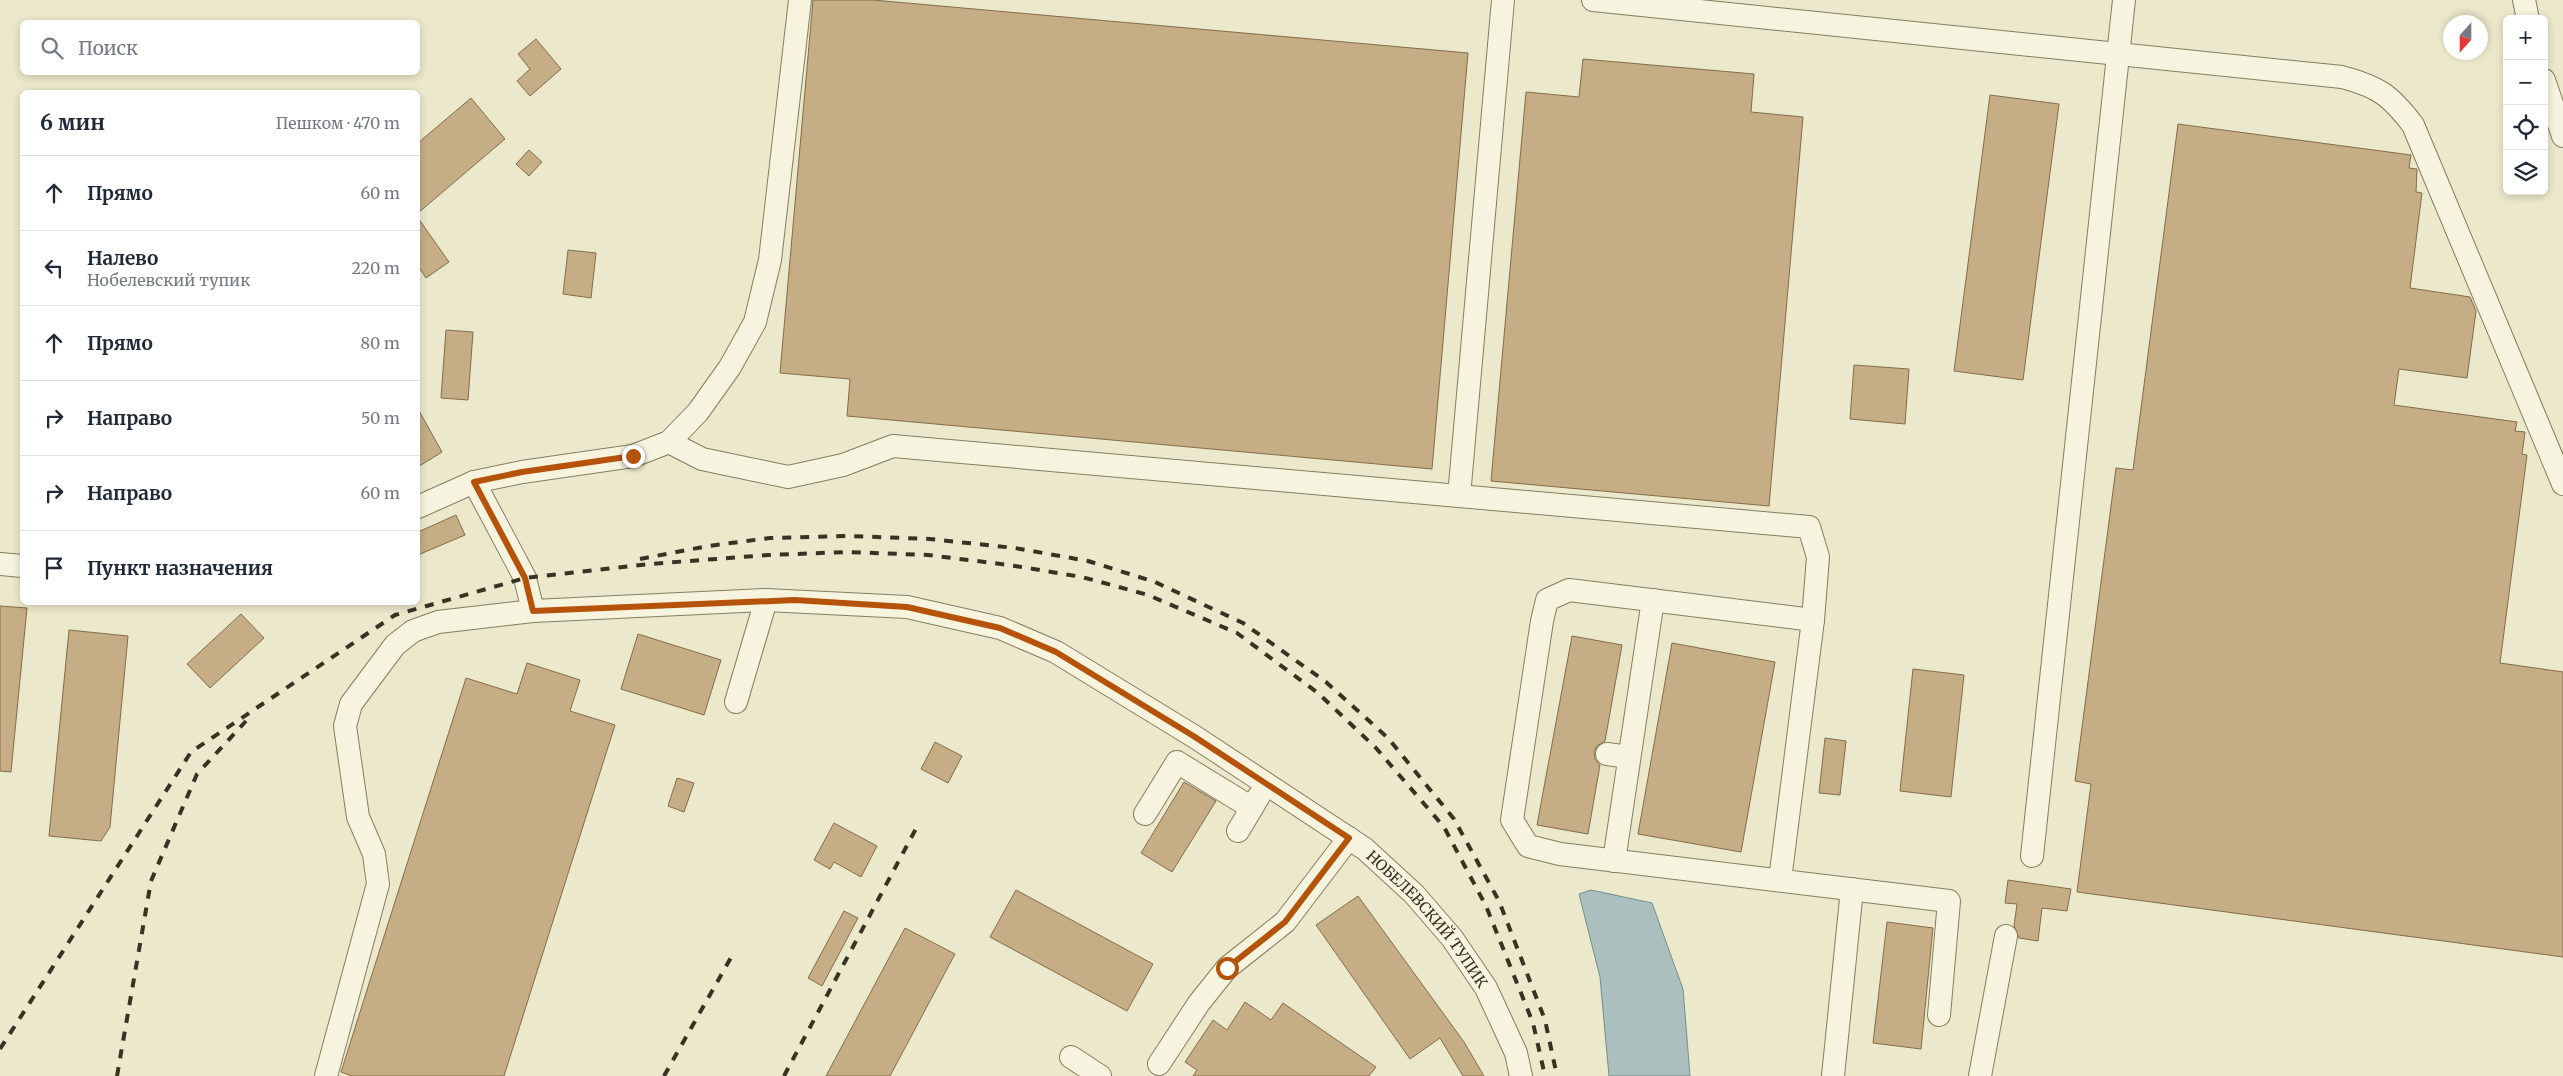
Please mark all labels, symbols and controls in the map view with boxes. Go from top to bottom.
north arrow [2443,15,2488,60]
map controls [2503,15,2548,195]
button: + [2503,15,2548,60]
search box [20,20,420,75]
icon: search [38,34,66,62]
text: Поиск [78,36,138,60]
button: − [2503,60,2548,105]
button: locate [2503,105,2548,150]
text: 6 мин [40,109,105,136]
text: Пешком · 470 m [276,113,400,133]
button: layers [2503,150,2548,195]
icon: ahead [40,179,68,207]
text: Прямо [87,181,153,205]
text: 60 m [360,183,400,203]
text: Налево [87,246,158,270]
icon: left [40,254,68,282]
text: 220 m [352,258,400,278]
text: Нобелевский тупик [87,270,250,290]
icon: ahead [40,329,68,357]
text: Прямо [87,331,153,355]
text: 80 m [361,333,400,353]
icon: right [40,404,68,432]
text: Направо [87,406,172,430]
text: 50 m [361,408,400,428]
route end [622,445,645,468]
icon: right [40,479,68,507]
text: Направо [87,481,172,505]
text: 60 m [360,483,400,503]
icon: arrive [40,554,68,582]
text: Пункт назначения [87,556,273,580]
street label: НОБЕЛЕВСКИЙ ТУПИК [1363,846,1492,991]
route start [1216,957,1239,980]

